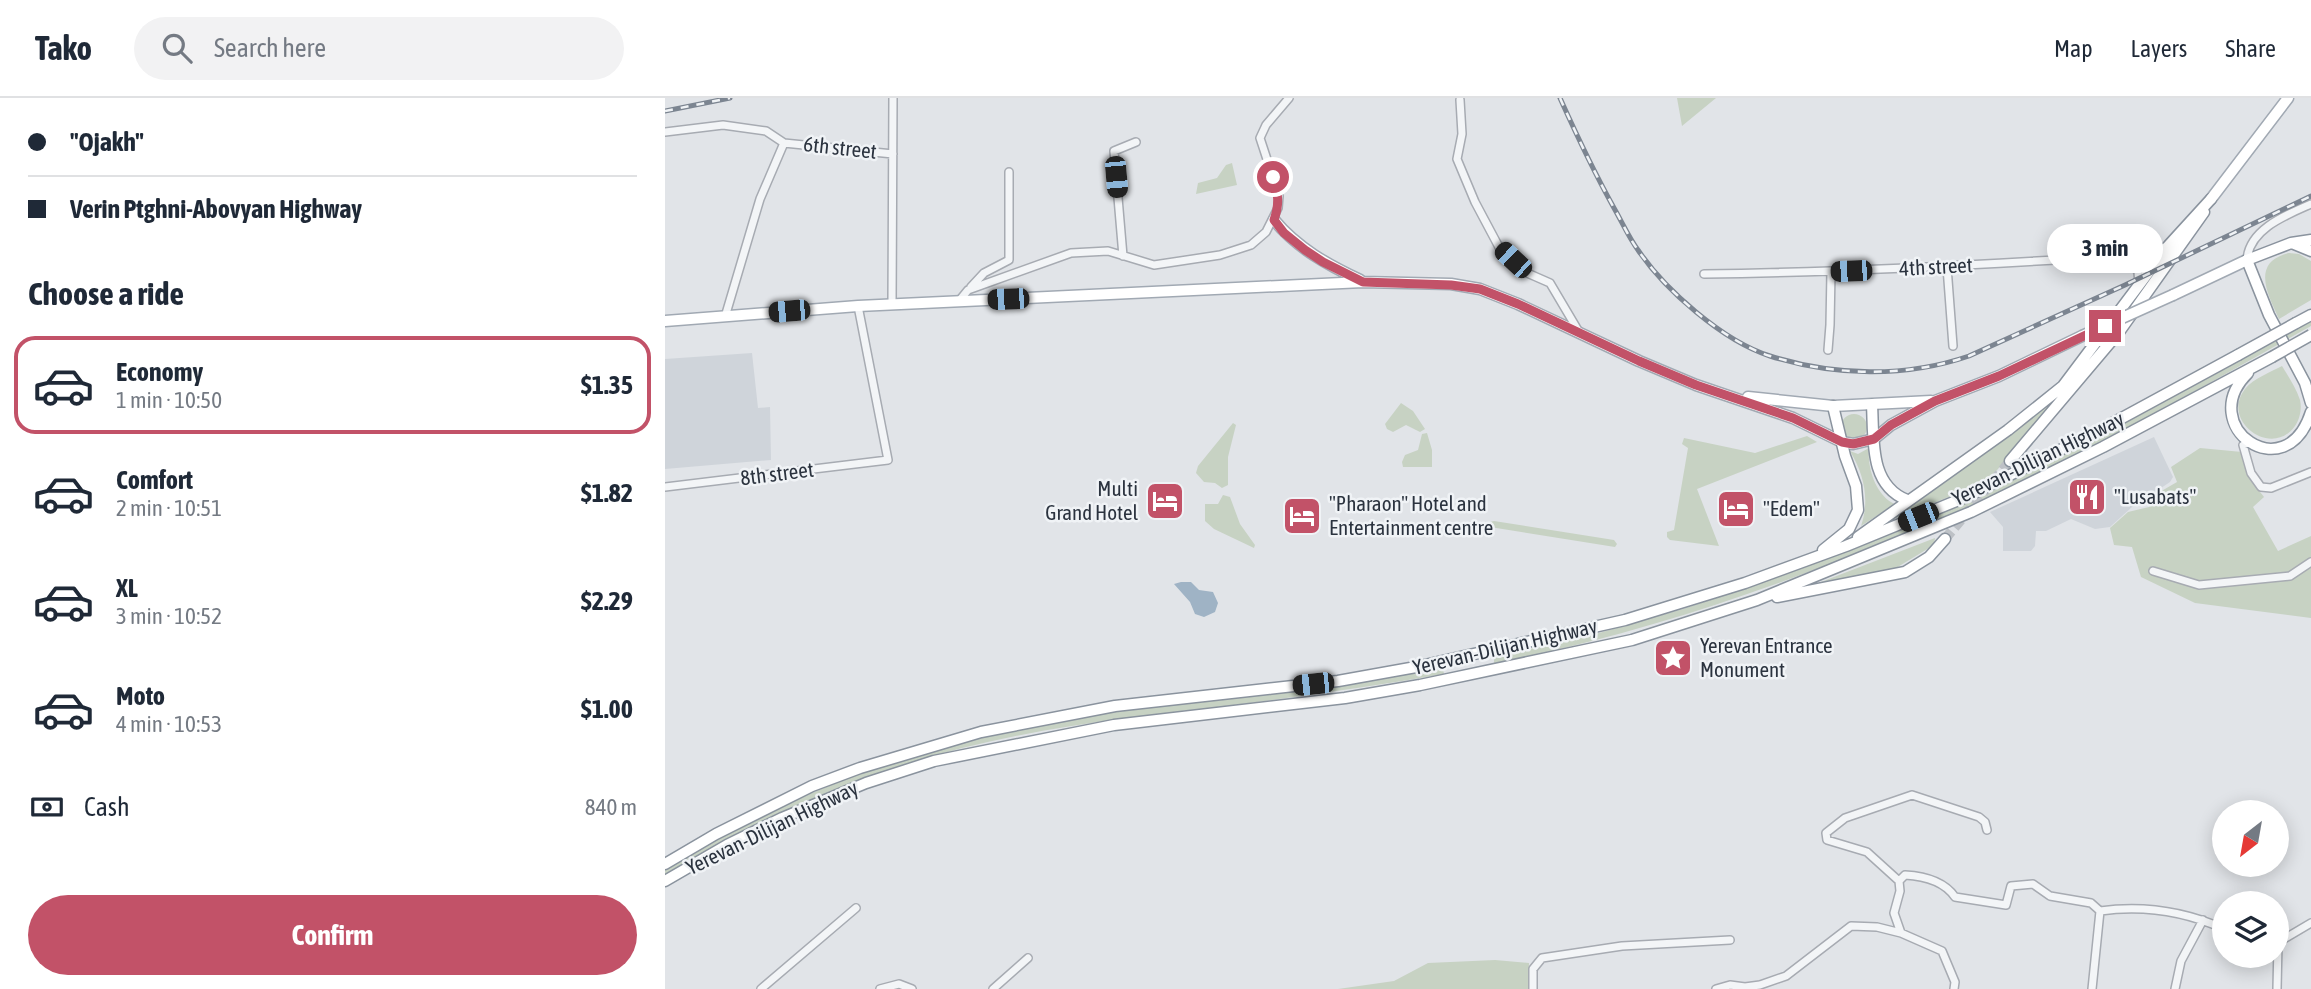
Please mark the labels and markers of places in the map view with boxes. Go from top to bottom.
place label: Multi Grand Hotel [1045,476,1138,524]
restaurant icon: "Lusabats" [2066,476,2108,518]
hotel icon: Multi Grand Hotel [1144,480,1186,522]
place label: "Lusabats" [2114,484,2196,508]
hotel icon: "Edem" [1715,488,1757,530]
place label: "Pharaon" Hotel and Entertainment centre [1329,491,1493,539]
hotel icon: "Pharaon" Hotel and Entertainment centre [1281,495,1323,537]
place label: "Edem" [1763,496,1820,520]
place label: Yerevan Entrance Monument [1700,633,1833,681]
place icon: Yerevan Entrance Monument [1652,637,1694,679]

